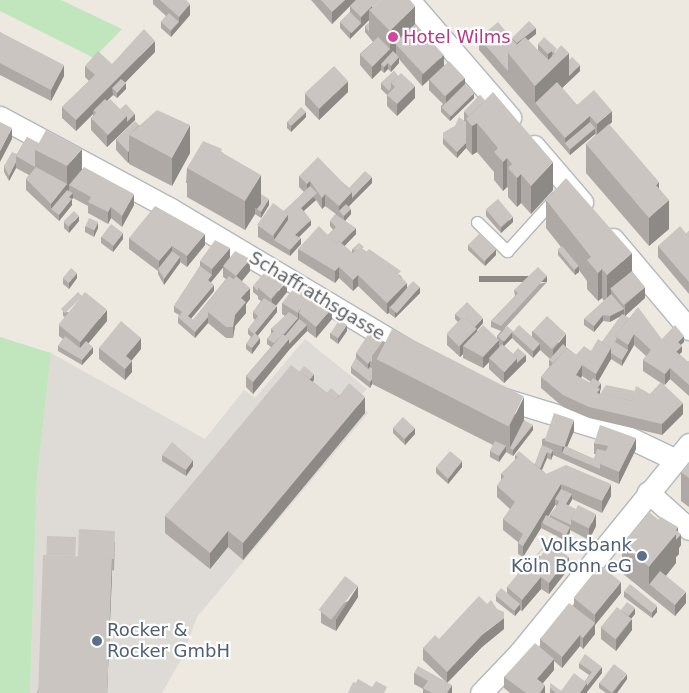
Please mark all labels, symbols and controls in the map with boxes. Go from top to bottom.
place label: Hotel Wilms [403,26,511,48]
marker: Hotel Wilms [387,31,399,43]
street label: Schaffrathsgasse [245,247,389,345]
place label: Volksbank Köln Bonn eG [511,535,632,578]
marker: Volksbank Köln Bonn eG [636,550,648,562]
place label: Rocker & Rocker GmbH [107,620,230,662]
marker: Rocker & Rocker GmbH [91,635,103,647]

